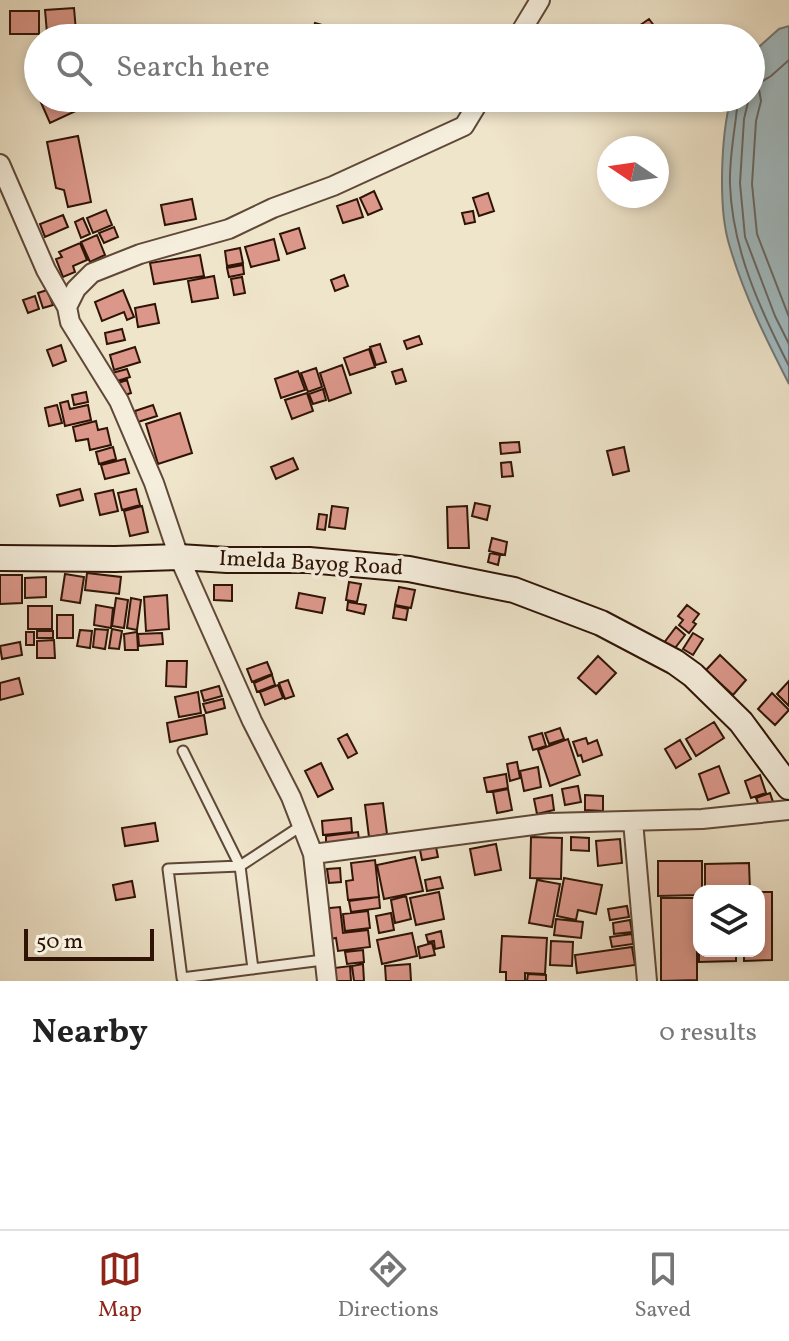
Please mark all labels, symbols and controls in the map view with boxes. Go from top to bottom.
search box [24,24,765,112]
icon: search [52,46,96,90]
text: Search here [116,47,270,89]
north arrow [597,136,669,208]
street label: Imelda Bayog Road [218,544,404,584]
map controls [693,885,765,957]
button: layers [693,885,765,957]
scale bar [24,925,154,961]
text: 50 m [36,927,83,958]
text: Nearby [32,1010,148,1057]
text: 0 results [659,1015,757,1051]
tab: Map [98,1247,142,1326]
tab: Directions [338,1247,439,1326]
tab: Saved [634,1247,691,1326]

